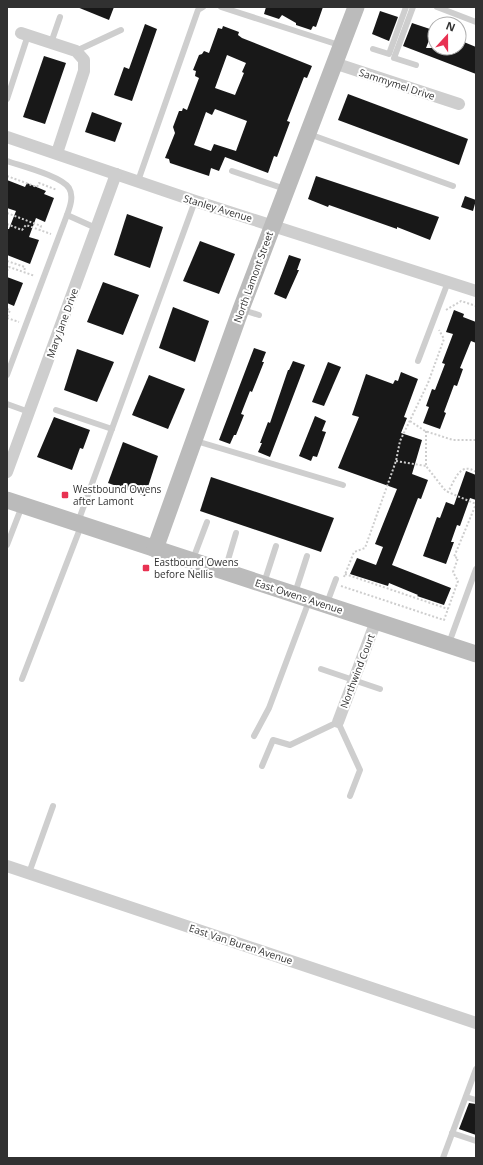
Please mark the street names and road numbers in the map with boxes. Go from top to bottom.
street label: Sammymel Drive [357,65,437,103]
street label: Stanley Avenue [182,191,254,225]
street label: North Lamont Street [230,229,276,325]
street label: Mary Jane Drive [43,286,81,360]
street label: East Owens Avenue [253,575,345,617]
street label: Northwind Court [336,631,378,710]
street label: East Van Buren Avenue [187,921,295,967]

